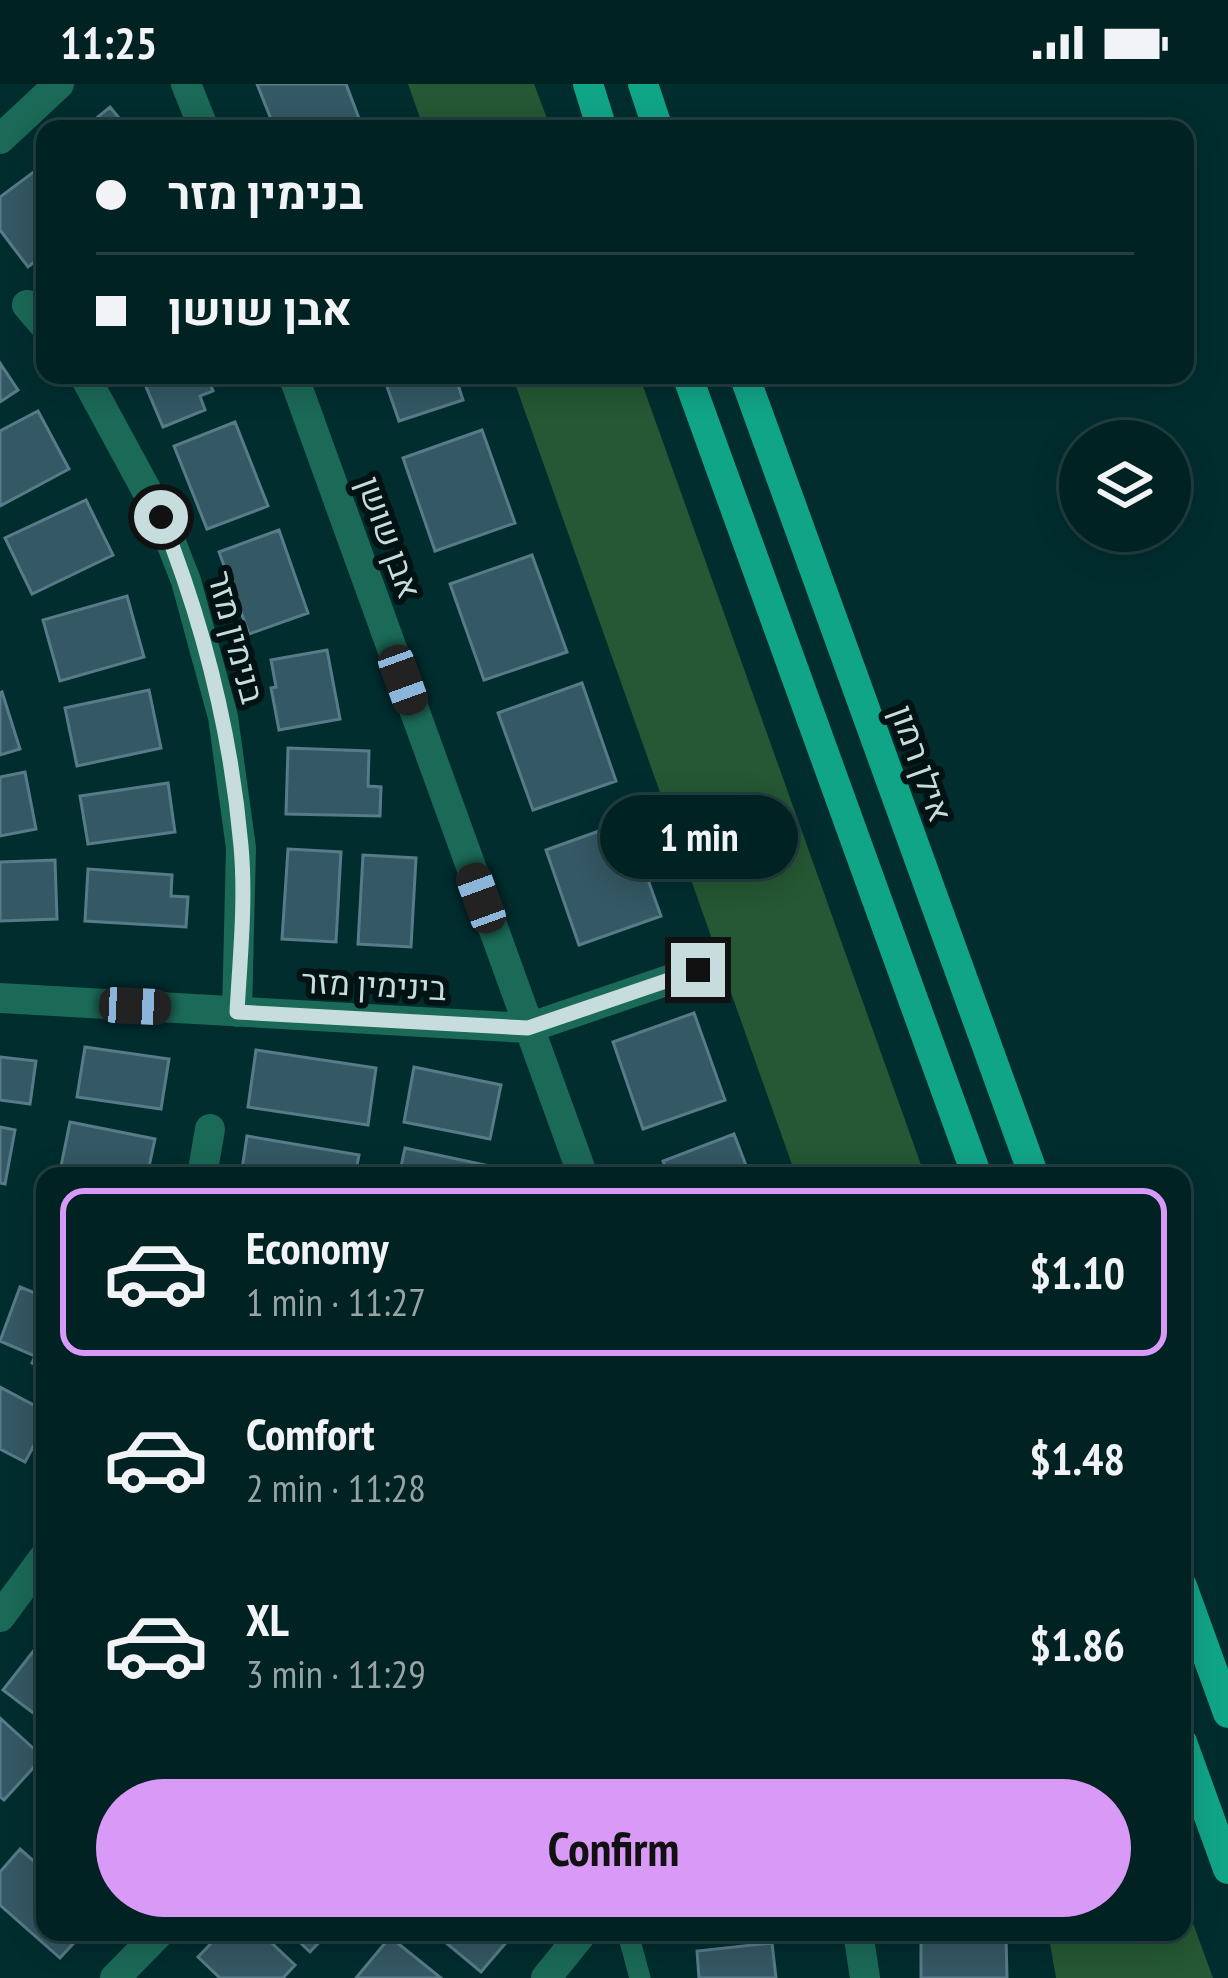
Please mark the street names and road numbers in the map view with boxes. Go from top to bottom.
street label: אבן שושן [348,470,432,604]
street label: בנימין מזר [199,566,275,708]
street label: אילן רמון [881,699,963,827]
street label: בינימין מזר [300,959,448,1009]

